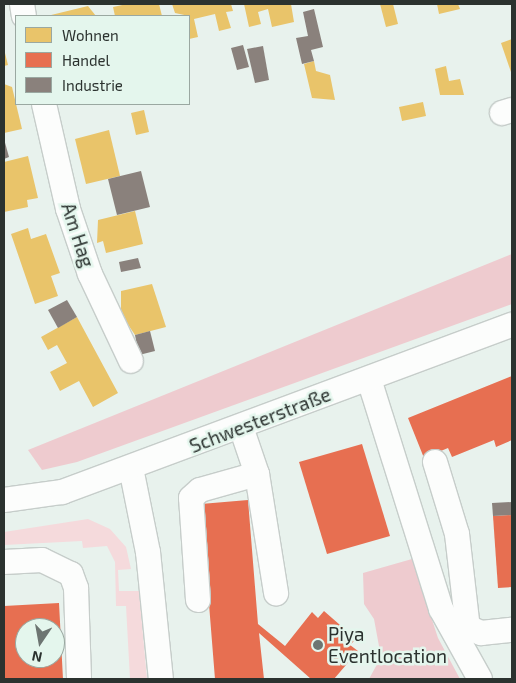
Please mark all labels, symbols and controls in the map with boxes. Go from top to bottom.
legend [15,15,190,105]
text: Wohnen [62,26,119,44]
text: Handel [62,51,110,69]
text: Industrie [62,76,123,94]
street label: Am Hag [57,200,99,270]
street label: Schwesterstraße [186,383,334,457]
north arrow [15,618,65,668]
place label: Piya Eventlocation [328,623,447,667]
marker: Piya Eventlocation [312,639,324,651]
text: N [30,648,44,667]

